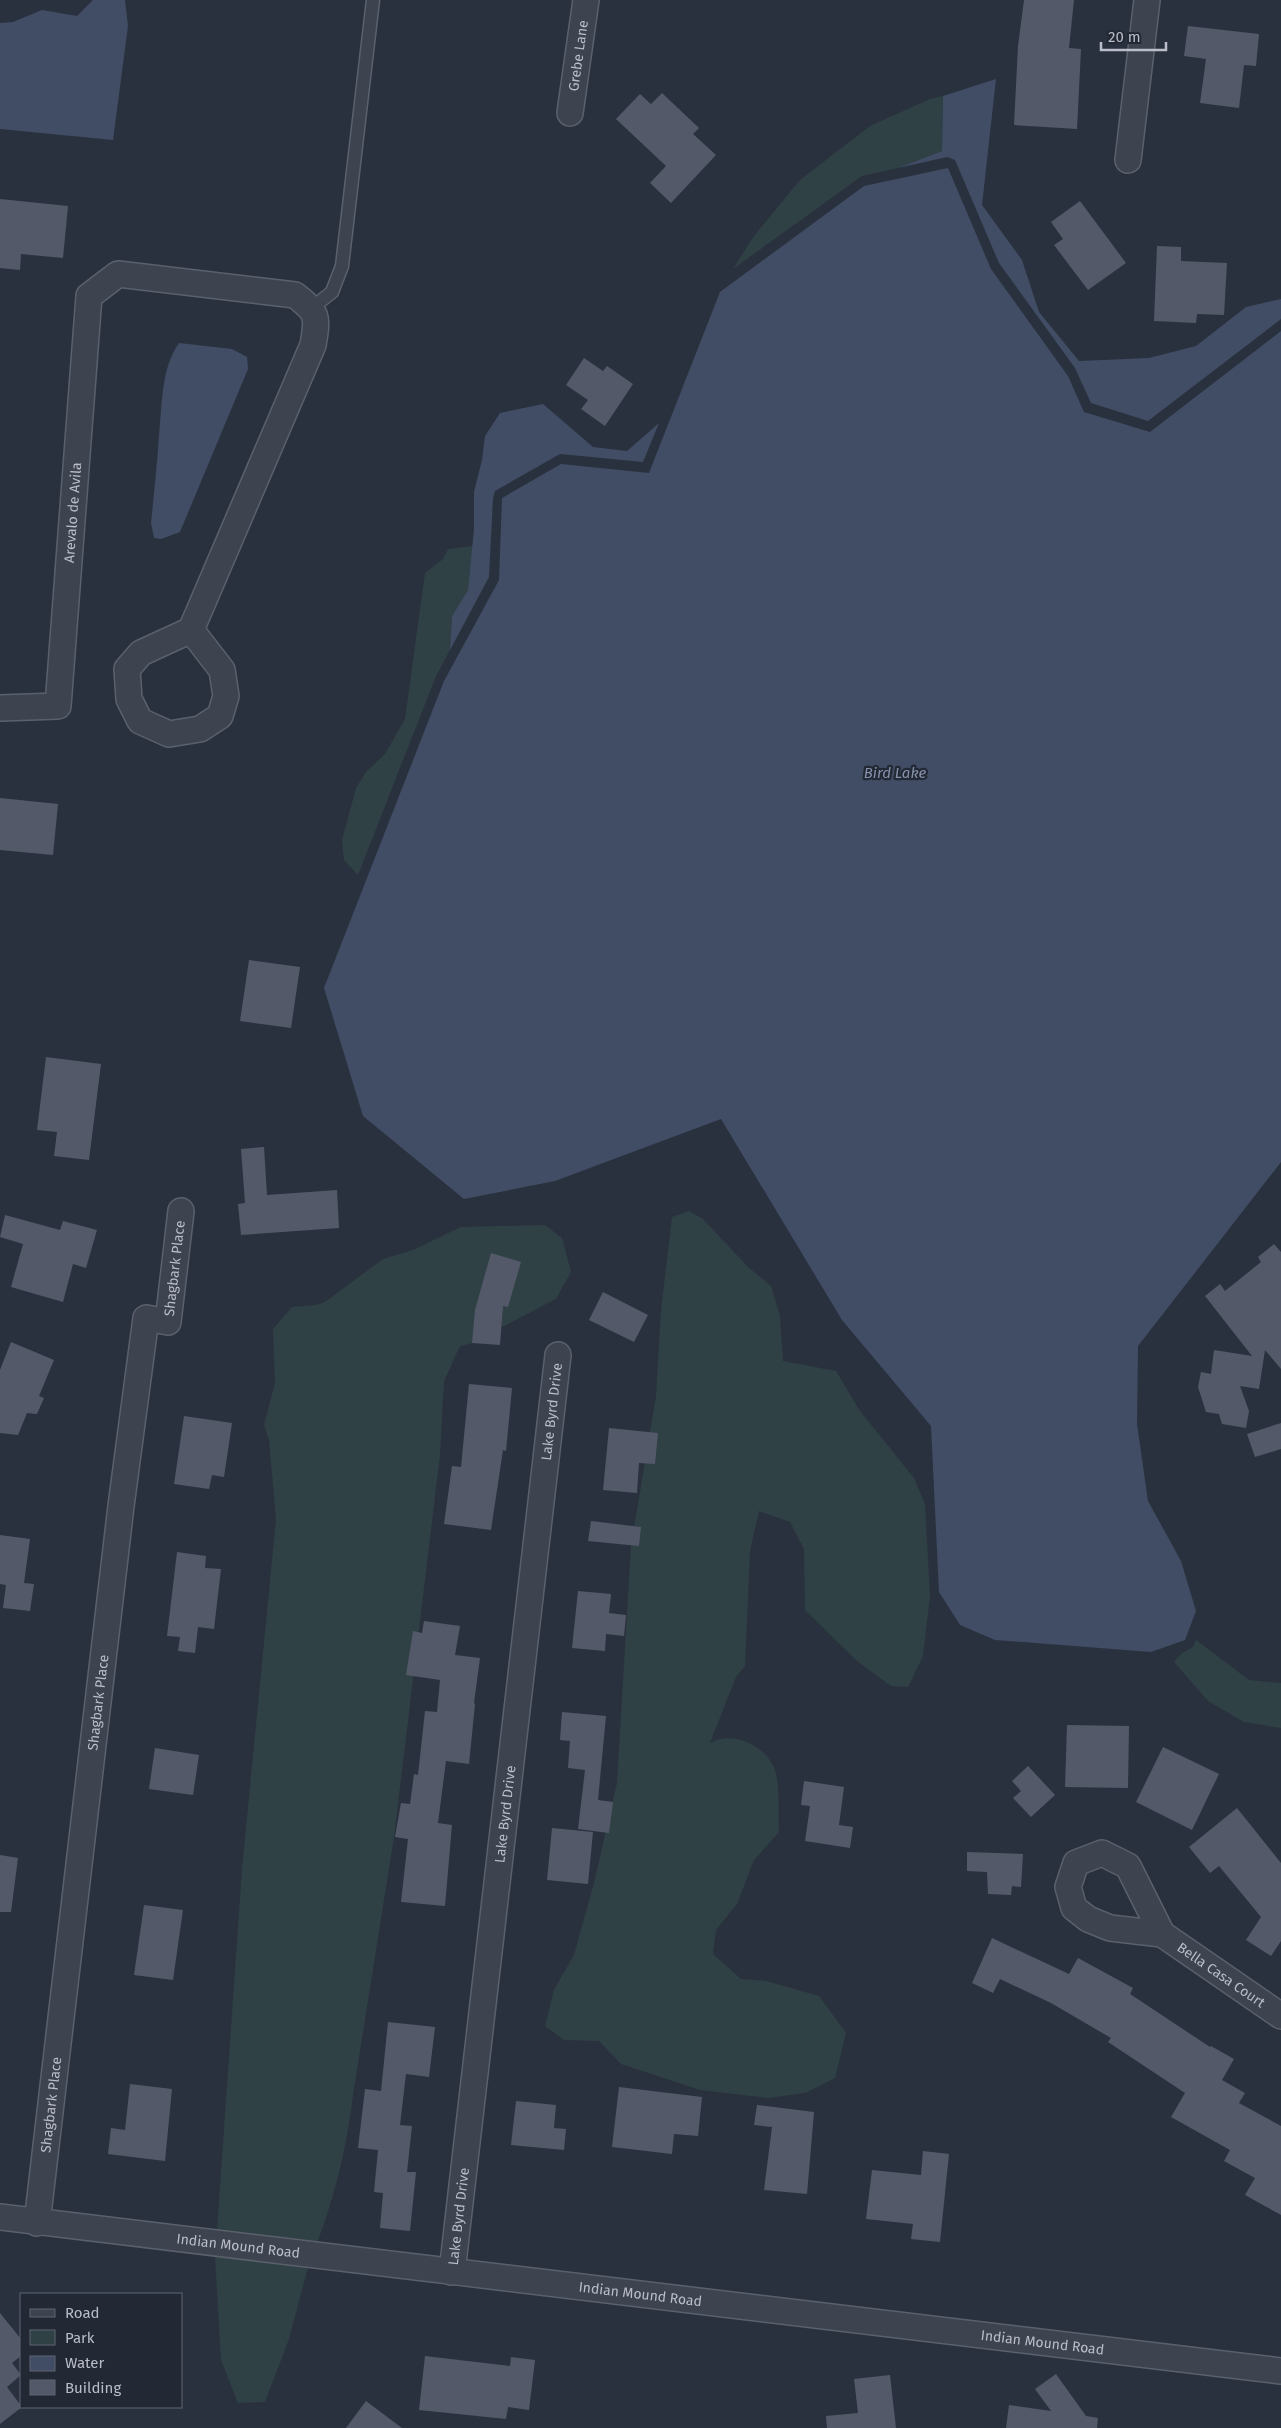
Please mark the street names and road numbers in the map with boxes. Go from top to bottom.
street label: Grebe Lane [565,19,592,92]
street label: Arevalo de Avila [60,462,85,564]
street label: Shagbark Place [160,1219,188,1317]
street label: Lake Byrd Drive [537,1362,566,1461]
street label: Shagbark Place [84,1654,112,1751]
street label: Lake Byrd Drive [491,1764,519,1864]
street label: Bella Casa Court [1174,1939,1269,2012]
street label: Shagbark Place [37,2056,65,2154]
street label: Lake Byrd Drive [444,2167,473,2266]
street label: Indian Mound Road [176,2230,301,2261]
street label: Indian Mound Road [578,2278,703,2310]
street label: Indian Mound Road [980,2326,1105,2358]

